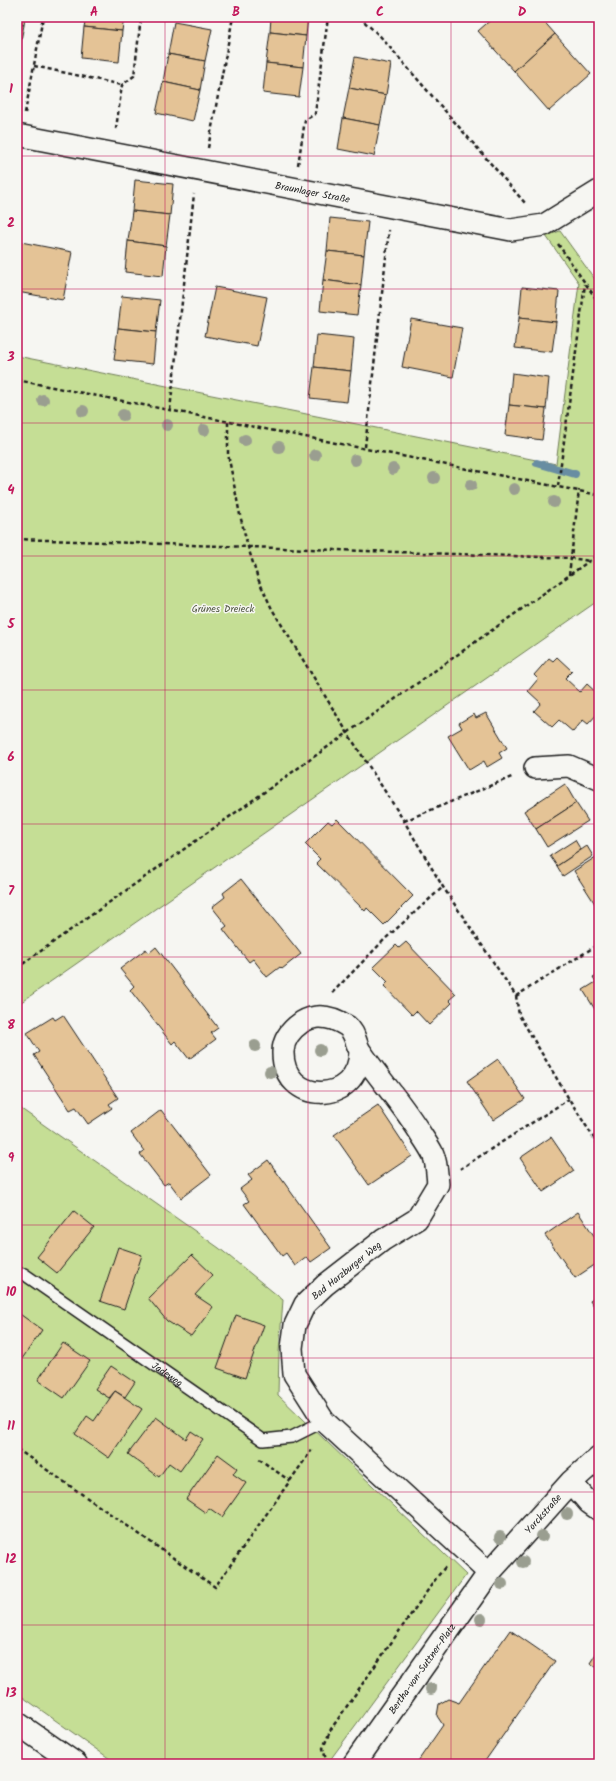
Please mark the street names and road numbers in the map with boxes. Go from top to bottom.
street label: Braunlager Straße [274,178,352,208]
street label: Bad Harzburger Weg [308,1237,385,1304]
street label: Jadeweg [148,1358,186,1391]
street label: Yorckstraße [521,1490,566,1538]
street label: Bertha-von-Suttner-Platz [385,1620,460,1718]

